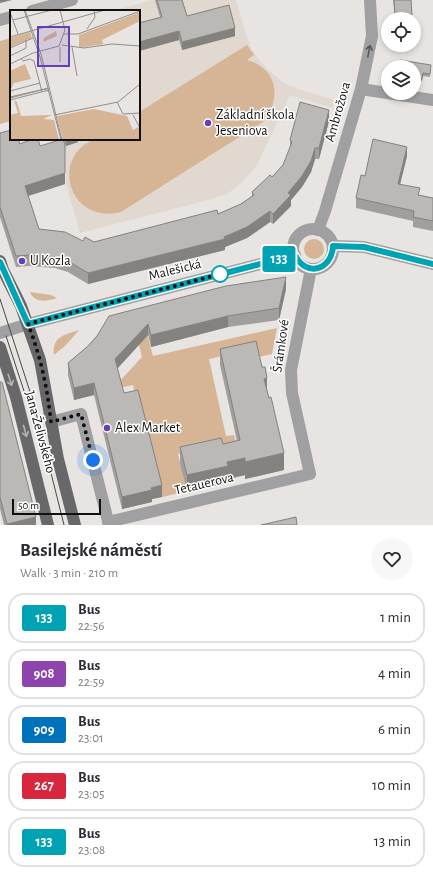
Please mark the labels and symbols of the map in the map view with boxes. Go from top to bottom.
inset map [10,10,140,140]
one-way arrow [365,45,373,58]
street label: Ambrožova [323,80,353,144]
place label: Základní škola Jeseniova [216,108,295,138]
marker: Základní škola Jeseniova [203,118,213,128]
line badge: 133 [256,246,302,272]
place label: U Kozla [30,254,71,268]
marker: U Kozla [17,256,27,266]
street label: Malešická [147,257,203,283]
unlabelled marker [211,265,229,283]
street label: Šrámkové [268,318,292,373]
one-way arrow [7,373,14,386]
street label: Jana Želivského [22,389,60,475]
place label: Alex Market [115,421,181,435]
marker: Alex Market [102,423,112,433]
one-way arrow [21,424,29,437]
your location [83,450,103,470]
street label: Tetauerova [173,470,235,498]
scale bar [12,497,101,516]

